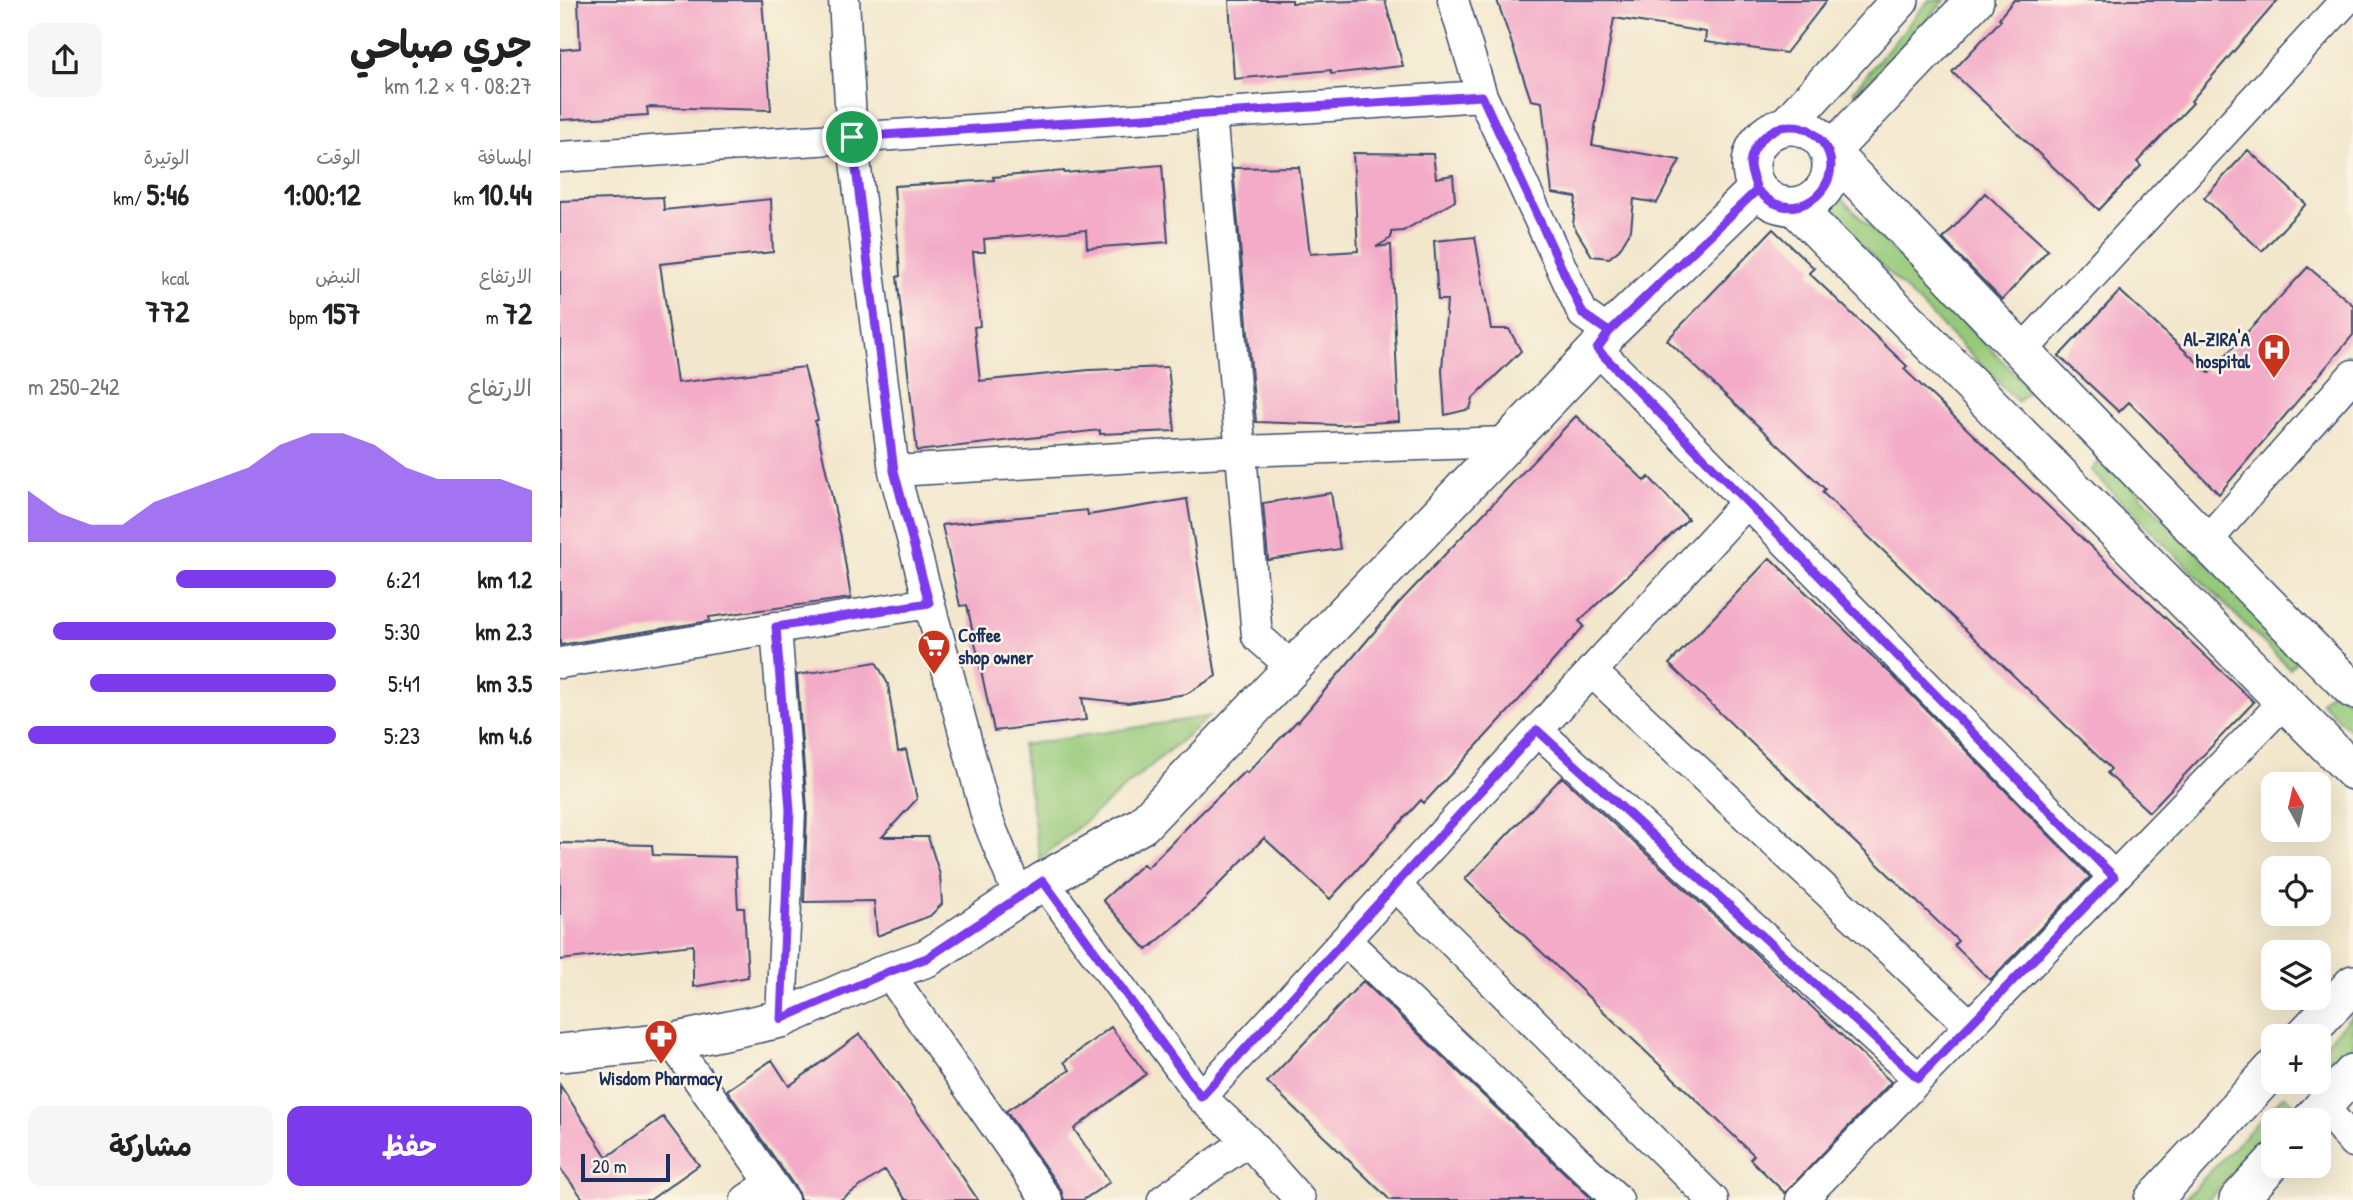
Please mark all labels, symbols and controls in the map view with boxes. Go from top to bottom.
text: جري صباحي [350,18,532,70]
button: share [28,23,102,97]
text: 08:27 · 9 × 1.2 km [384,70,532,101]
pin [822,107,882,167]
icon: arrive [833,118,871,156]
text: الوتيرة [143,144,189,170]
text: الوقت [316,144,361,170]
text: المسافة [478,144,532,170]
text: 5:46 [146,174,189,214]
text: 1:00:12 [284,174,361,214]
text: 10.44 [479,174,532,214]
text: /km [113,185,146,211]
text: km [454,185,479,211]
text: النبض [315,263,361,289]
text: الارتفاع [479,263,532,289]
text: kcal [162,265,189,291]
text: 772 [146,291,189,331]
text: 157 [322,293,361,333]
text: 72 [503,293,532,333]
text: bpm [289,304,322,330]
text: m [486,304,503,330]
place label: Al-ZIRA'A hospital [2184,326,2251,375]
hospital icon: Al-ZIRA'A hospital [2255,331,2293,380]
text: 242–250 m [28,371,120,402]
text: الارتفاع [468,372,532,403]
text: 6:21 [386,564,420,595]
text: 1.2 km [477,564,532,595]
text: 5:30 [384,616,420,647]
text: 2.3 km [476,616,532,647]
place label: Coffee shop owner [958,622,1034,671]
supermarket icon: Coffee shop owner [915,627,953,676]
text: 5:41 [388,668,420,699]
text: 3.5 km [477,668,532,699]
text: 5:23 [384,720,420,751]
text: 4.6 km [479,720,532,751]
north arrow [2261,772,2331,842]
map controls [2261,772,2331,1178]
button: locate [2261,856,2331,926]
button: layers [2261,940,2331,1010]
pharmacy icon: Wisdom Pharmacy [642,1017,680,1066]
button: + [2261,1024,2331,1094]
place label: Wisdom Pharmacy [599,1065,723,1092]
button: مشاركة [28,1106,273,1186]
button: حفظ [287,1106,532,1186]
button: − [2261,1108,2331,1178]
scale bar [581,1151,670,1183]
text: 20 m [592,1153,627,1179]

